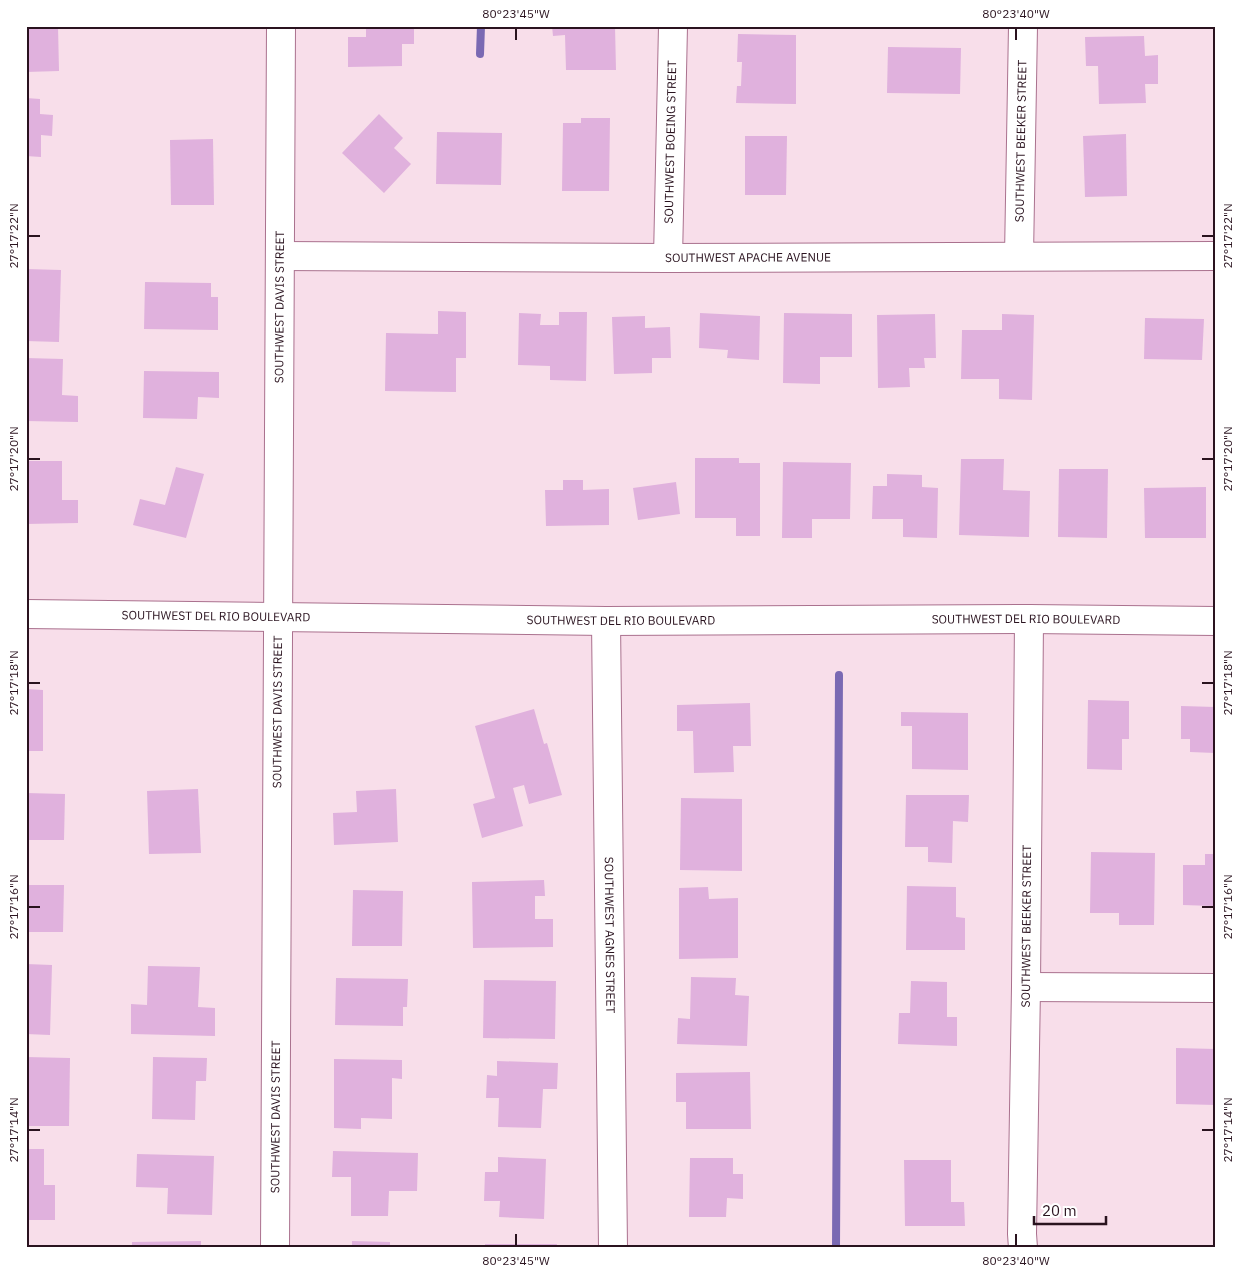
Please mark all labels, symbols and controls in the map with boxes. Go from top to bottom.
text: 80°23'45"W [482,6,550,21]
text: 80°23'40"W [982,6,1050,21]
street label: SOUTHWEST BOEING STREET [661,60,679,224]
street label: SOUTHWEST BEEKER STREET [1012,60,1029,222]
text: 27°17'22"N [6,203,21,269]
text: 27°17'22"N [1220,203,1235,269]
street label: SOUTHWEST DAVIS STREET [271,231,287,383]
street label: SOUTHWEST APACHE AVENUE [665,249,831,265]
text: 27°17'20"N [6,426,21,492]
text: 27°17'20"N [1220,426,1235,492]
street label: SOUTHWEST DEL RIO BOULEVARD [122,607,310,624]
street label: SOUTHWEST DEL RIO BOULEVARD [932,611,1120,627]
street label: SOUTHWEST DEL RIO BOULEVARD [527,612,715,628]
street label: SOUTHWEST DAVIS STREET [269,636,285,788]
text: 27°17'18"N [6,650,21,716]
text: 27°17'18"N [1220,650,1235,716]
street label: SOUTHWEST BEEKER STREET [1018,845,1034,1007]
street label: SOUTHWEST AGNES STREET [602,857,618,1014]
text: 27°17'16"N [6,874,21,940]
text: 27°17'16"N [1220,874,1235,940]
street label: SOUTHWEST DAVIS STREET [267,1041,283,1193]
text: 27°17'14"N [6,1097,21,1163]
text: 27°17'14"N [1220,1097,1235,1163]
scale bar [1034,1194,1107,1226]
text: 20 m [1042,1201,1077,1220]
text: 80°23'45"W [482,1253,550,1268]
text: 80°23'40"W [982,1253,1050,1268]

